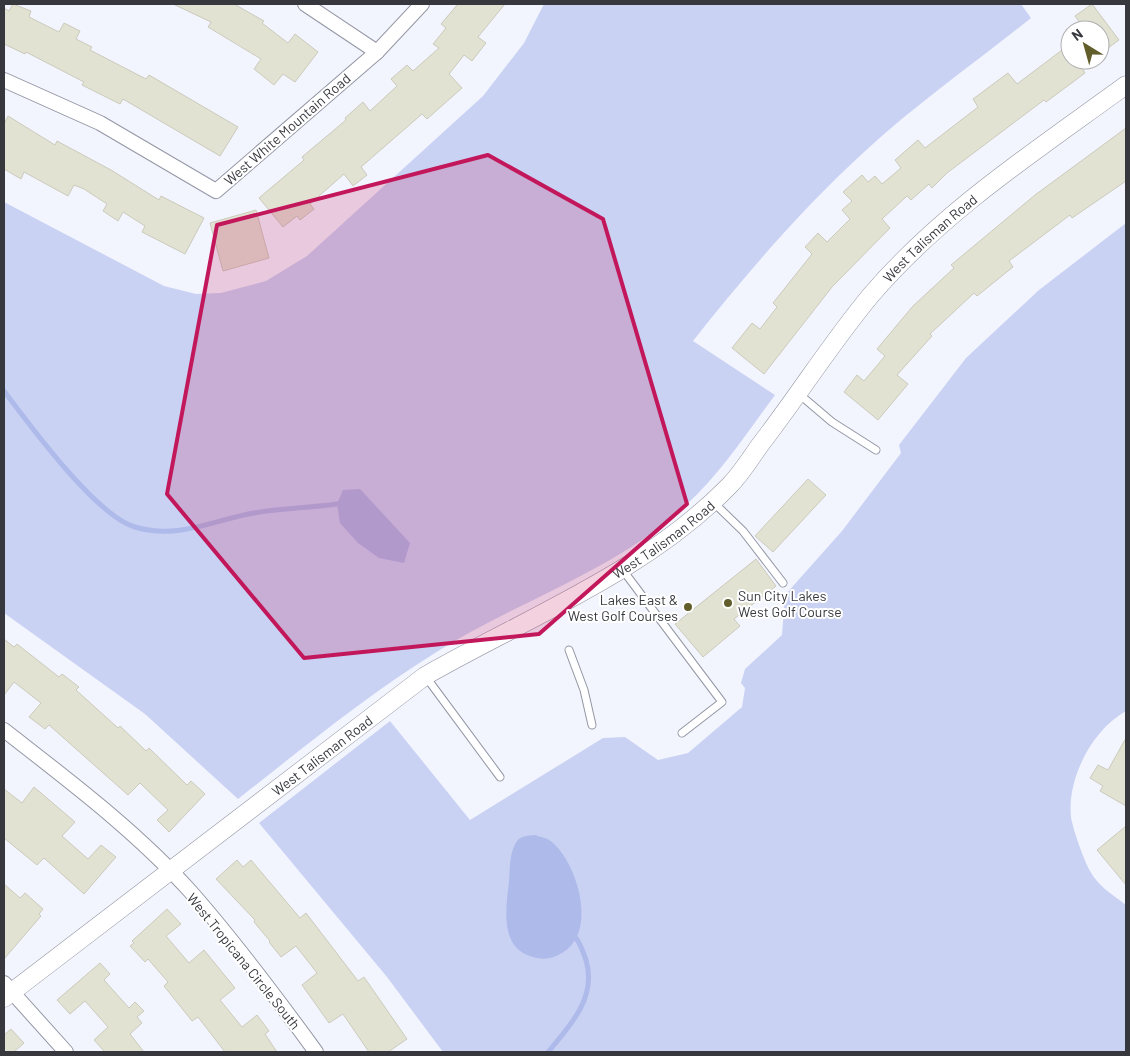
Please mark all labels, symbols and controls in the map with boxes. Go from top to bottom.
north arrow [1060,20,1110,70]
text: N [1068,25,1086,44]
street label: West White Mountain Road [220,69,354,189]
street label: West Talisman Road [879,190,980,285]
street label: West Talisman Road [609,496,718,582]
place label: Sun City Lakes West Golf Course [738,587,842,620]
place label: Lakes East & West Golf Courses [568,591,678,624]
marker: Sun City Lakes West Golf Course [722,597,734,609]
marker: Lakes East & West Golf Courses [682,601,694,613]
street label: West Talisman Road [268,711,375,799]
street label: West Tropicana Circle South [184,889,304,1033]

